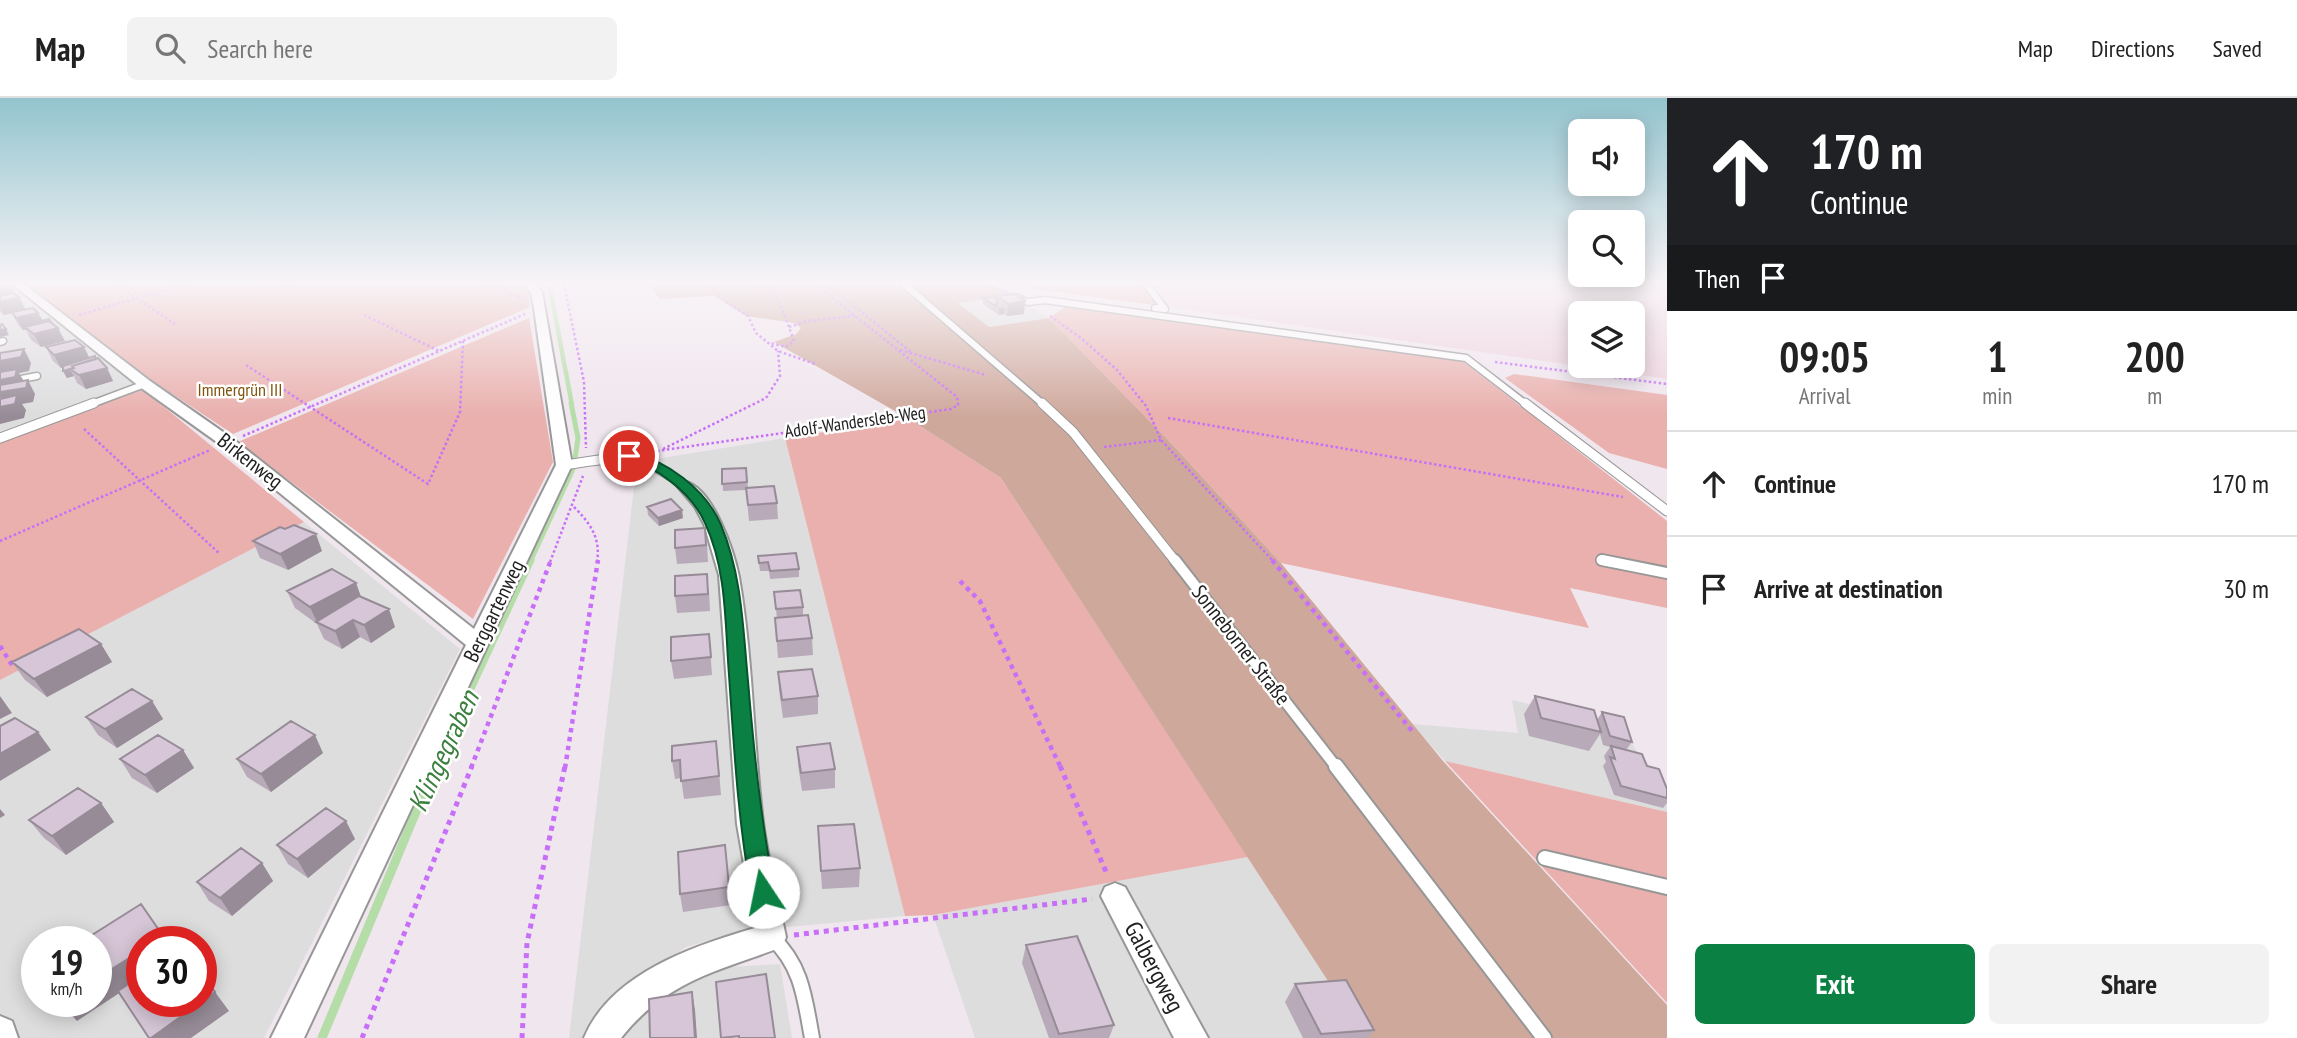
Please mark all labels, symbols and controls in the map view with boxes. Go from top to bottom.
search box [127,17,617,80]
text: Map [35,27,85,70]
icon: search [151,29,189,67]
text: Search here [207,32,313,65]
text: Map [2018,33,2053,64]
text: Directions [2091,33,2175,64]
text: Saved [2213,33,2262,64]
map controls [1568,119,1645,378]
button: sound [1568,119,1645,196]
text: 170 m [1810,119,1923,183]
icon: ahead [1695,126,1786,217]
text: Continue [1810,181,1909,223]
button: search [1568,210,1645,287]
icon: arrive [1754,259,1792,297]
text: Then [1695,262,1740,295]
button: layers [1568,301,1645,378]
text: 09:05 [1779,329,1870,384]
text: 1 [1987,329,2007,384]
text: 200 [2125,329,2185,384]
park label: Immergrün III [198,378,282,401]
text: Arrival [1799,381,1851,410]
text: min [1982,381,2012,410]
text: m [2147,381,2162,410]
street label: Adolf-Wandersleb-Weg [783,400,927,443]
pin [599,426,659,486]
street label: Birkenweg [212,427,288,495]
icon: arrive [610,437,648,475]
icon: ahead [1695,465,1733,503]
text: Continue [1754,467,1836,500]
text: 170 m [2211,467,2269,500]
street label: Berggartenweg [457,555,530,666]
icon: arrive [1695,570,1733,608]
text: Arrive at destination [1754,572,1943,605]
text: 30 m [2223,572,2269,605]
street label: Sonneborner Straße [1186,579,1297,710]
water label: Klingegraben [398,683,487,817]
position arrow [726,855,800,929]
street label: Galbergweg [1118,916,1191,1017]
speed limit sign: 30 [126,926,217,1017]
text: 19 [50,939,83,985]
button: Exit [1695,944,1975,1024]
button: Share [1989,944,2269,1024]
text: km/h [51,977,82,1000]

